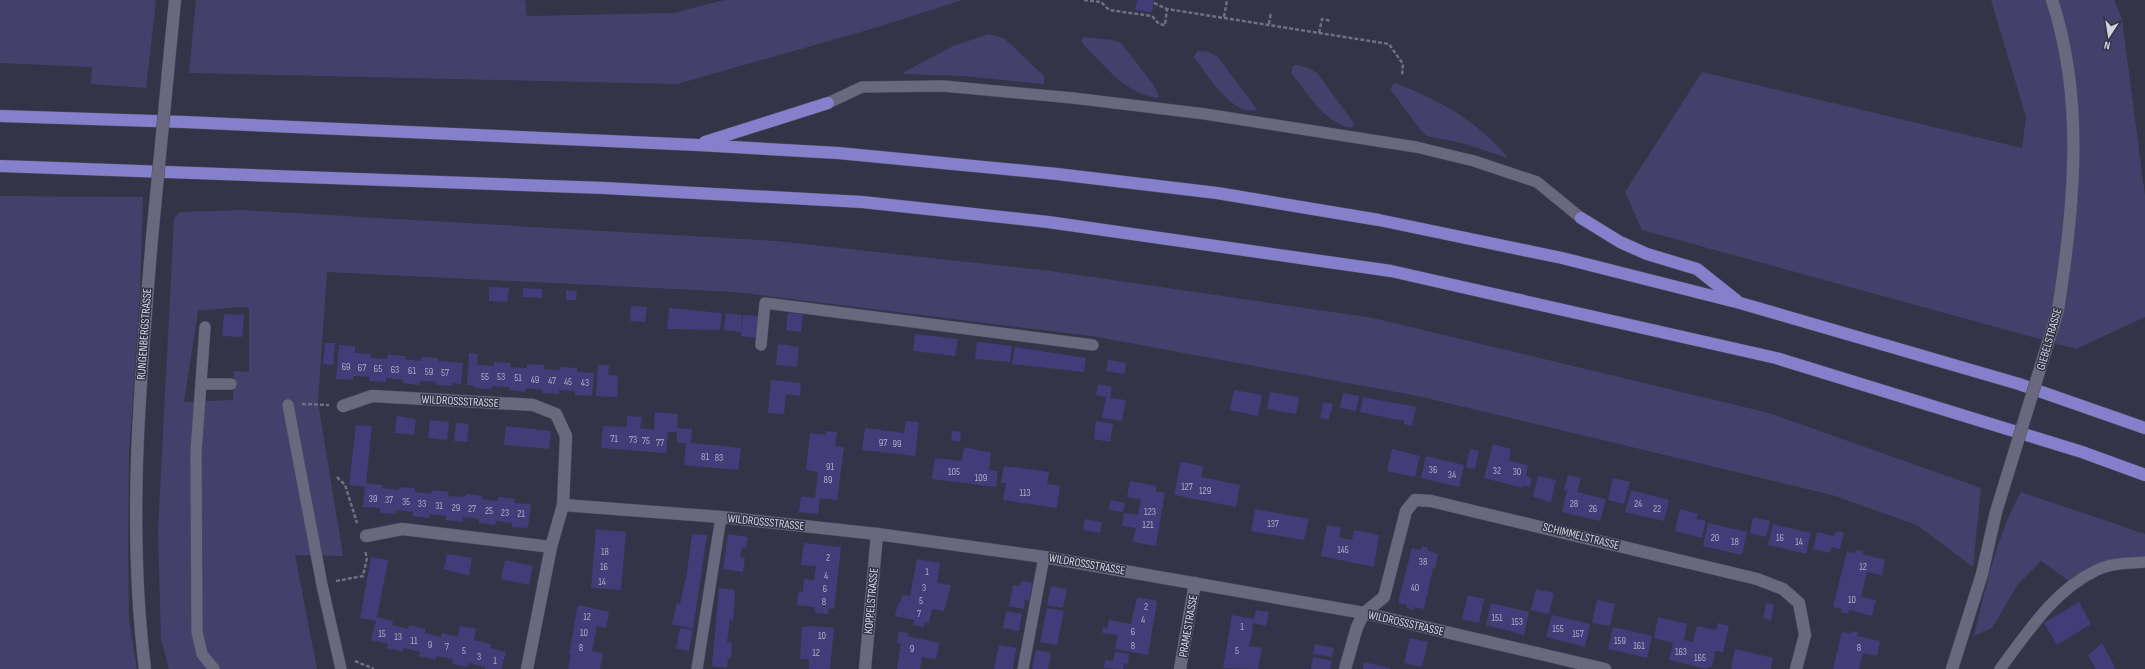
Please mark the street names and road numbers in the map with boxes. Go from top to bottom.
street label: RUNGENBERGSTRASSE [134,288,155,380]
street label: GIEBELSTRASSE [2034,306,2065,372]
street label: WILDROSSSTRASSE [421,392,499,411]
street label: WILDROSSSTRASSE [727,511,805,534]
street label: SCHIMMELSTRASSE [1541,520,1621,553]
street label: WILDROSSSTRASSE [1048,550,1126,579]
street label: KOPPELSTRASSE [861,567,882,635]
street label: PRAMESTRASSE [1176,594,1201,659]
street label: WILDROSSSTRASSE [1367,607,1445,640]

